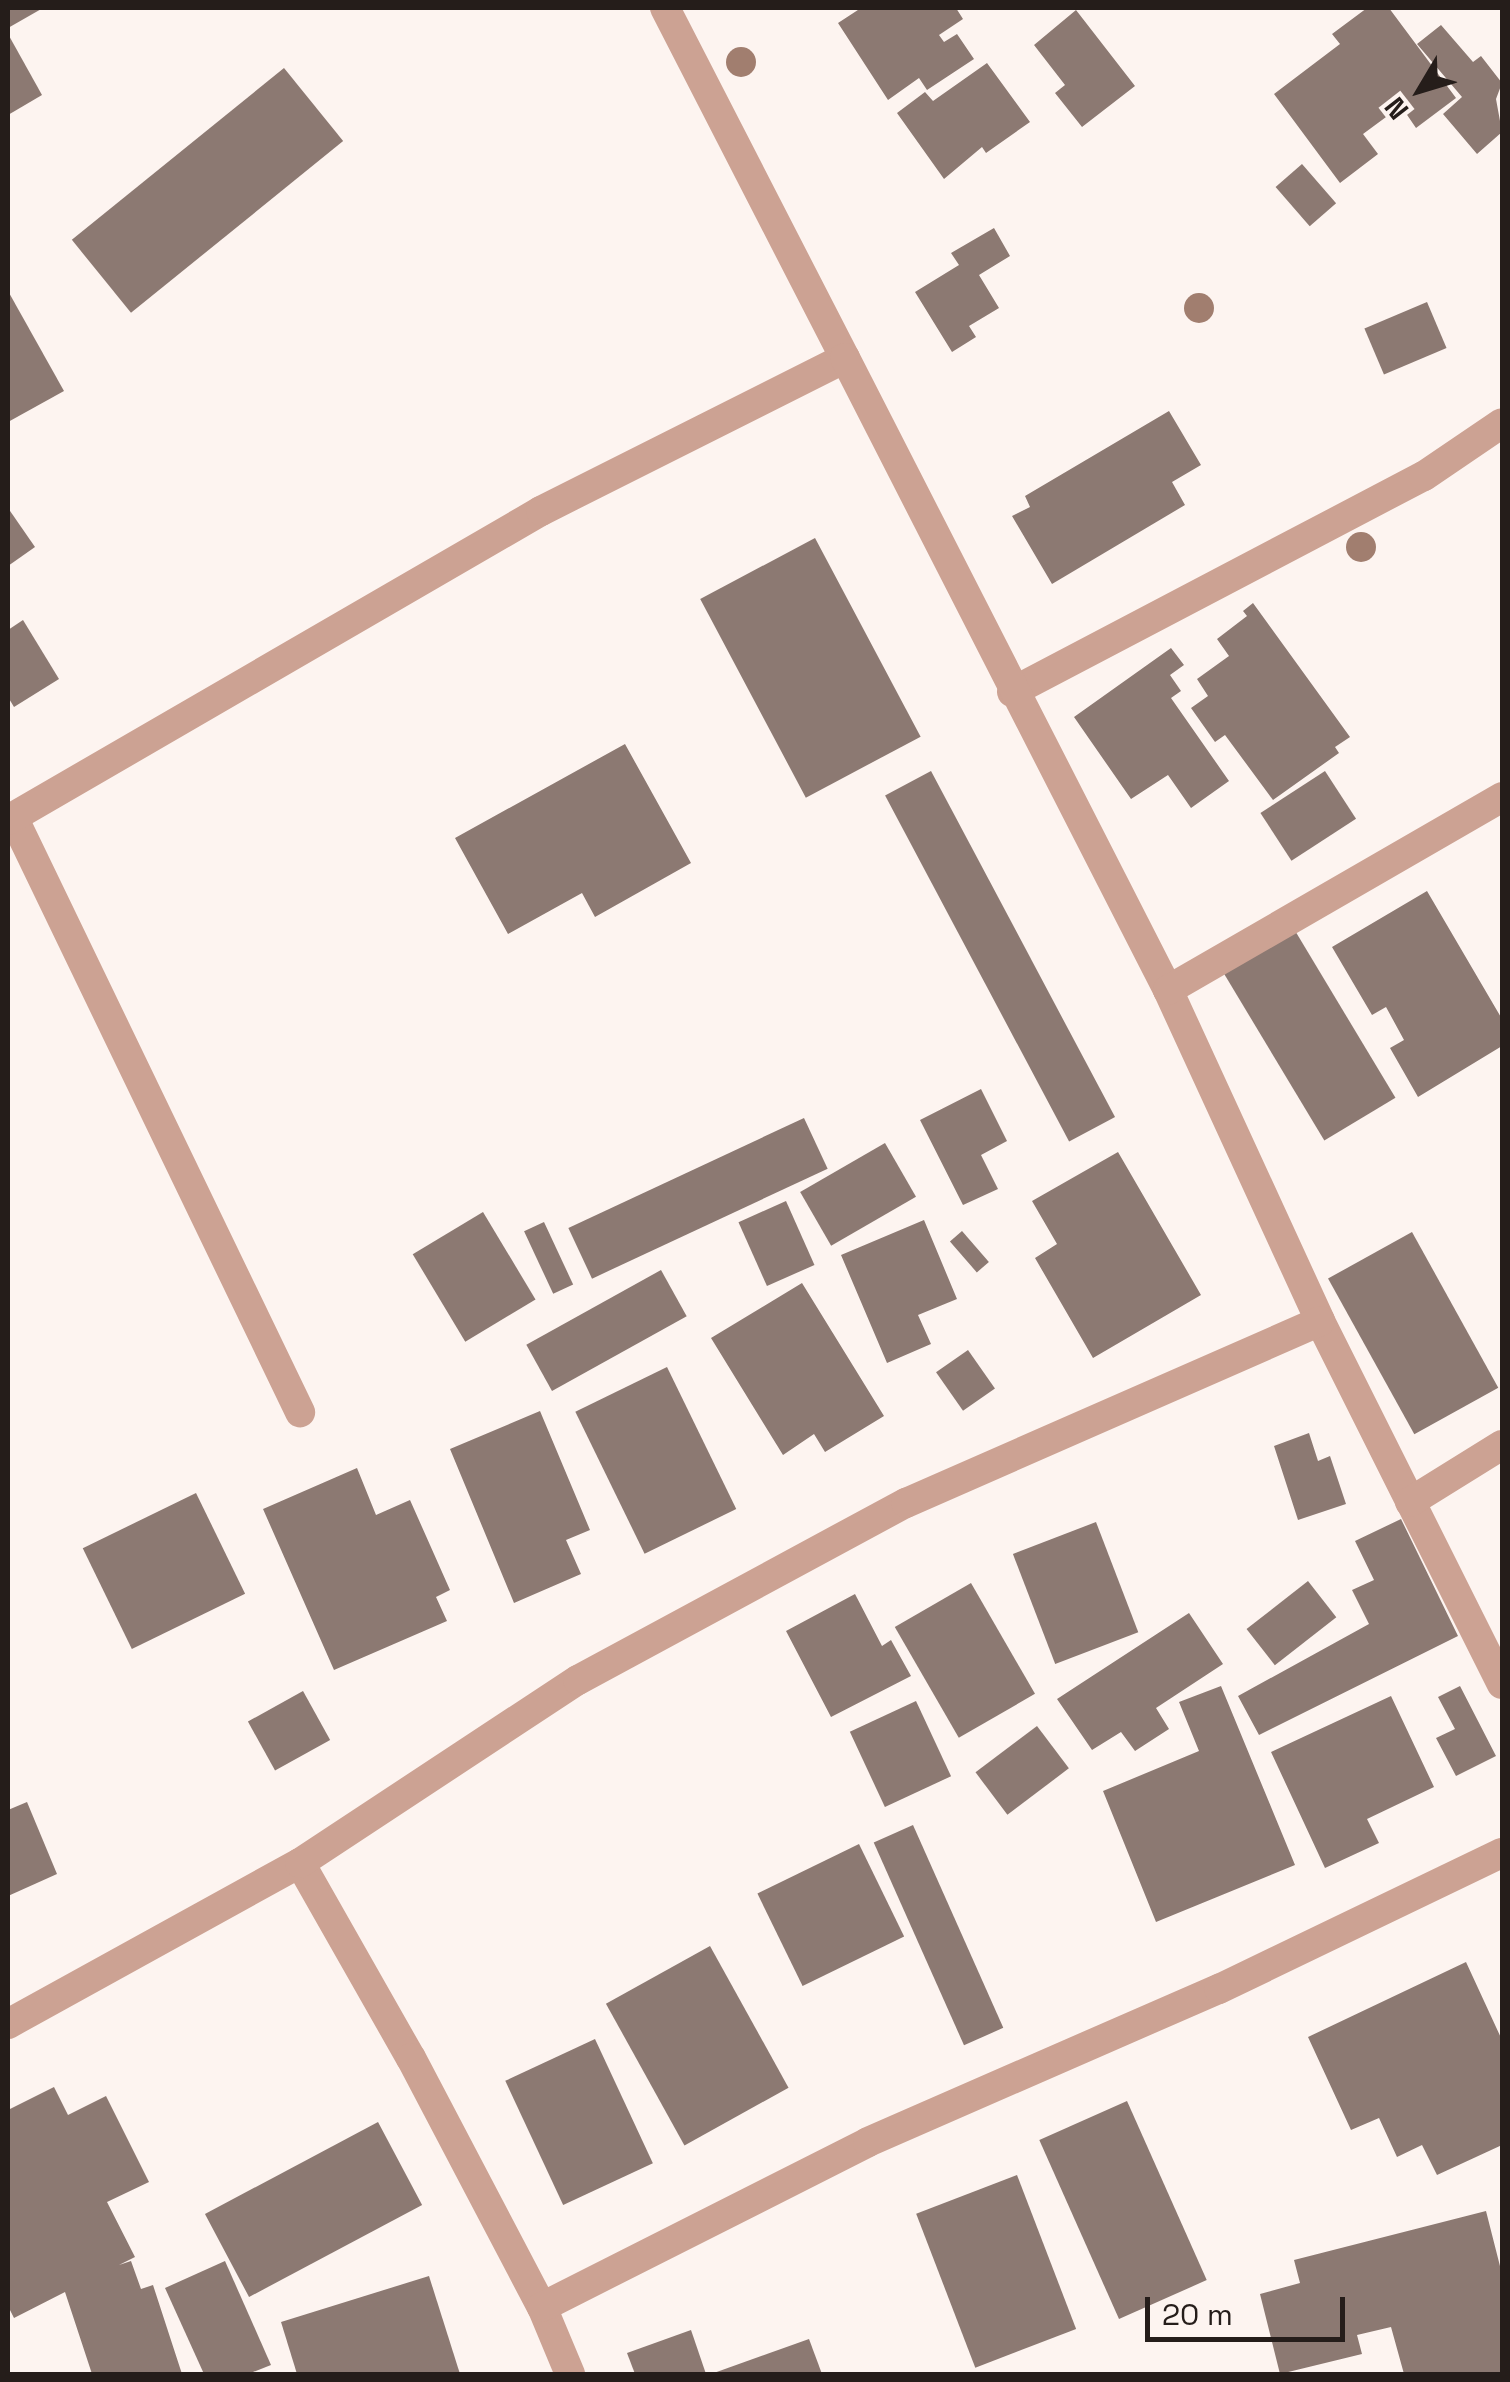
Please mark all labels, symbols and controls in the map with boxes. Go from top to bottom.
north arrow [1370,40,1470,140]
text: N [1376,90,1416,127]
scale bar [1150,2277,1350,2339]
text: 20 m [1162,2295,1233,2334]

